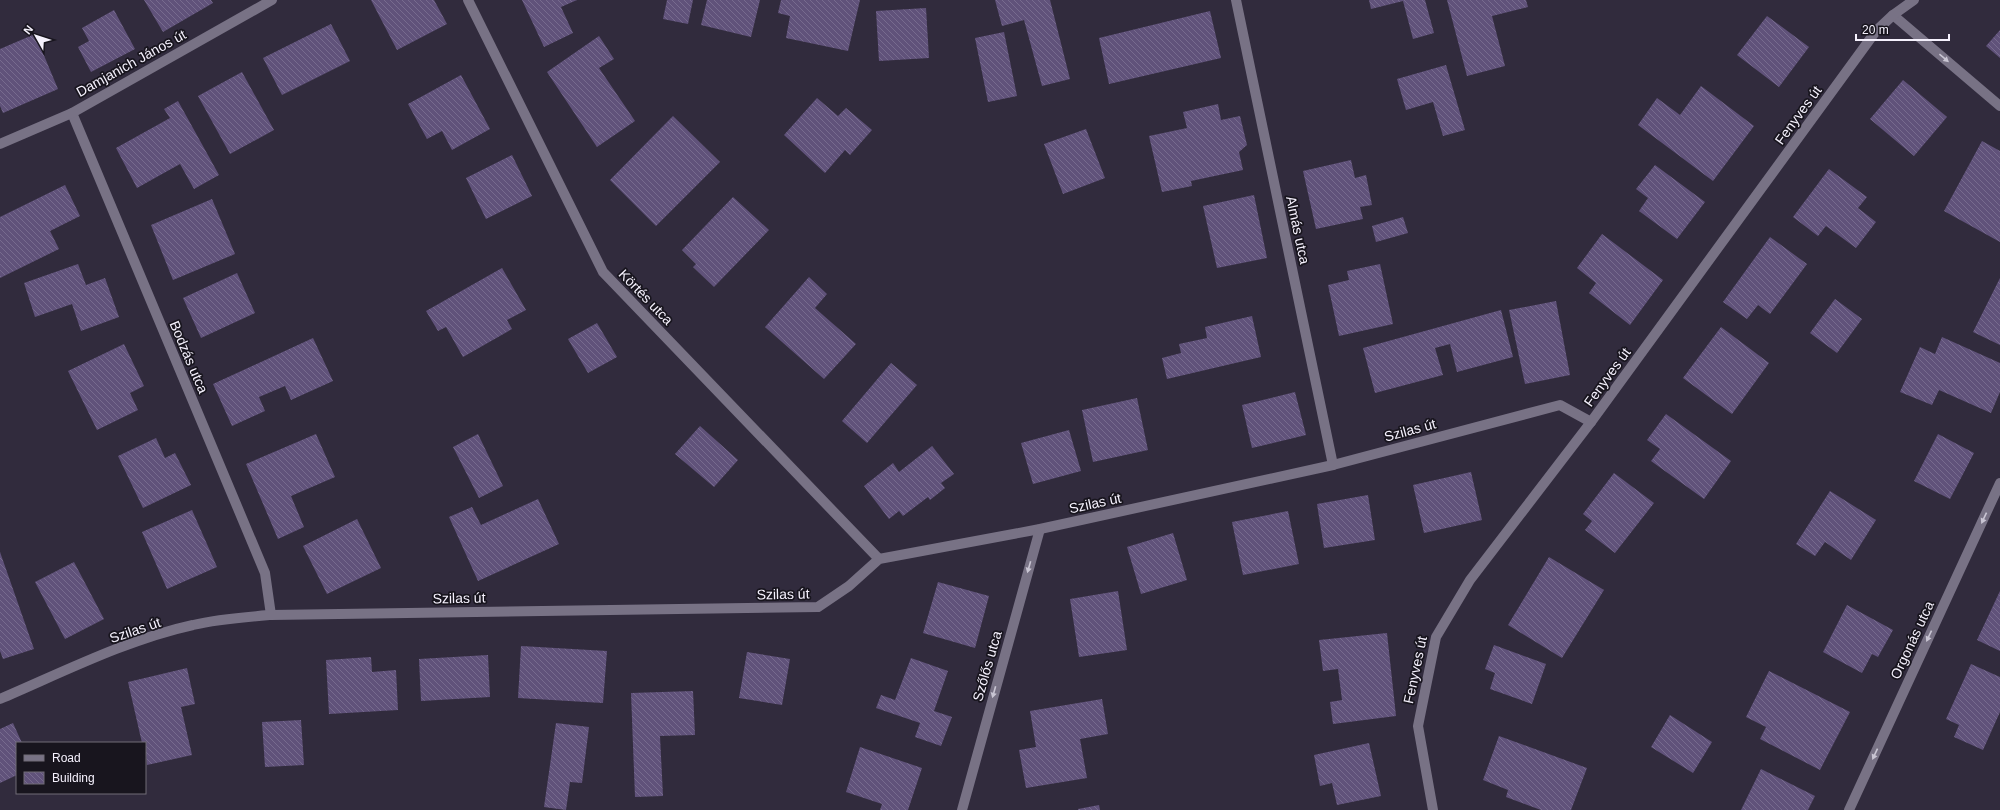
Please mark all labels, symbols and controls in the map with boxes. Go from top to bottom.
north arrow [16,16,56,56]
scale bar [1856,16,1949,42]
text: N [21,23,35,37]
text: 20 m [1862,23,1889,37]
street label: Damjanich János út [73,26,189,100]
one-way arrow [1938,54,1949,63]
street label: Fenyves út [1771,83,1825,147]
street label: Almás utca [1283,194,1313,266]
street label: Körtés utca [616,266,676,328]
street label: Bodzás utca [167,318,211,396]
street label: Fenyves út [1580,345,1634,409]
street label: Szilas út [1382,415,1438,445]
street label: Szilas út [1067,490,1123,516]
one-way arrow [1981,512,1987,524]
one-way arrow [1026,561,1032,573]
street label: Szilas út [756,586,810,602]
street label: Szilas út [432,590,486,606]
street label: Orgonás utca [1887,598,1937,681]
street label: Szilas út [107,614,163,646]
street label: Szőlős utca [969,629,1005,703]
one-way arrow [1926,631,1932,642]
street label: Fenyves út [1400,635,1430,705]
one-way arrow [991,686,997,698]
legend [16,742,146,794]
one-way arrow [1872,749,1878,760]
text: Road [52,751,81,765]
text: Building [52,771,95,785]

